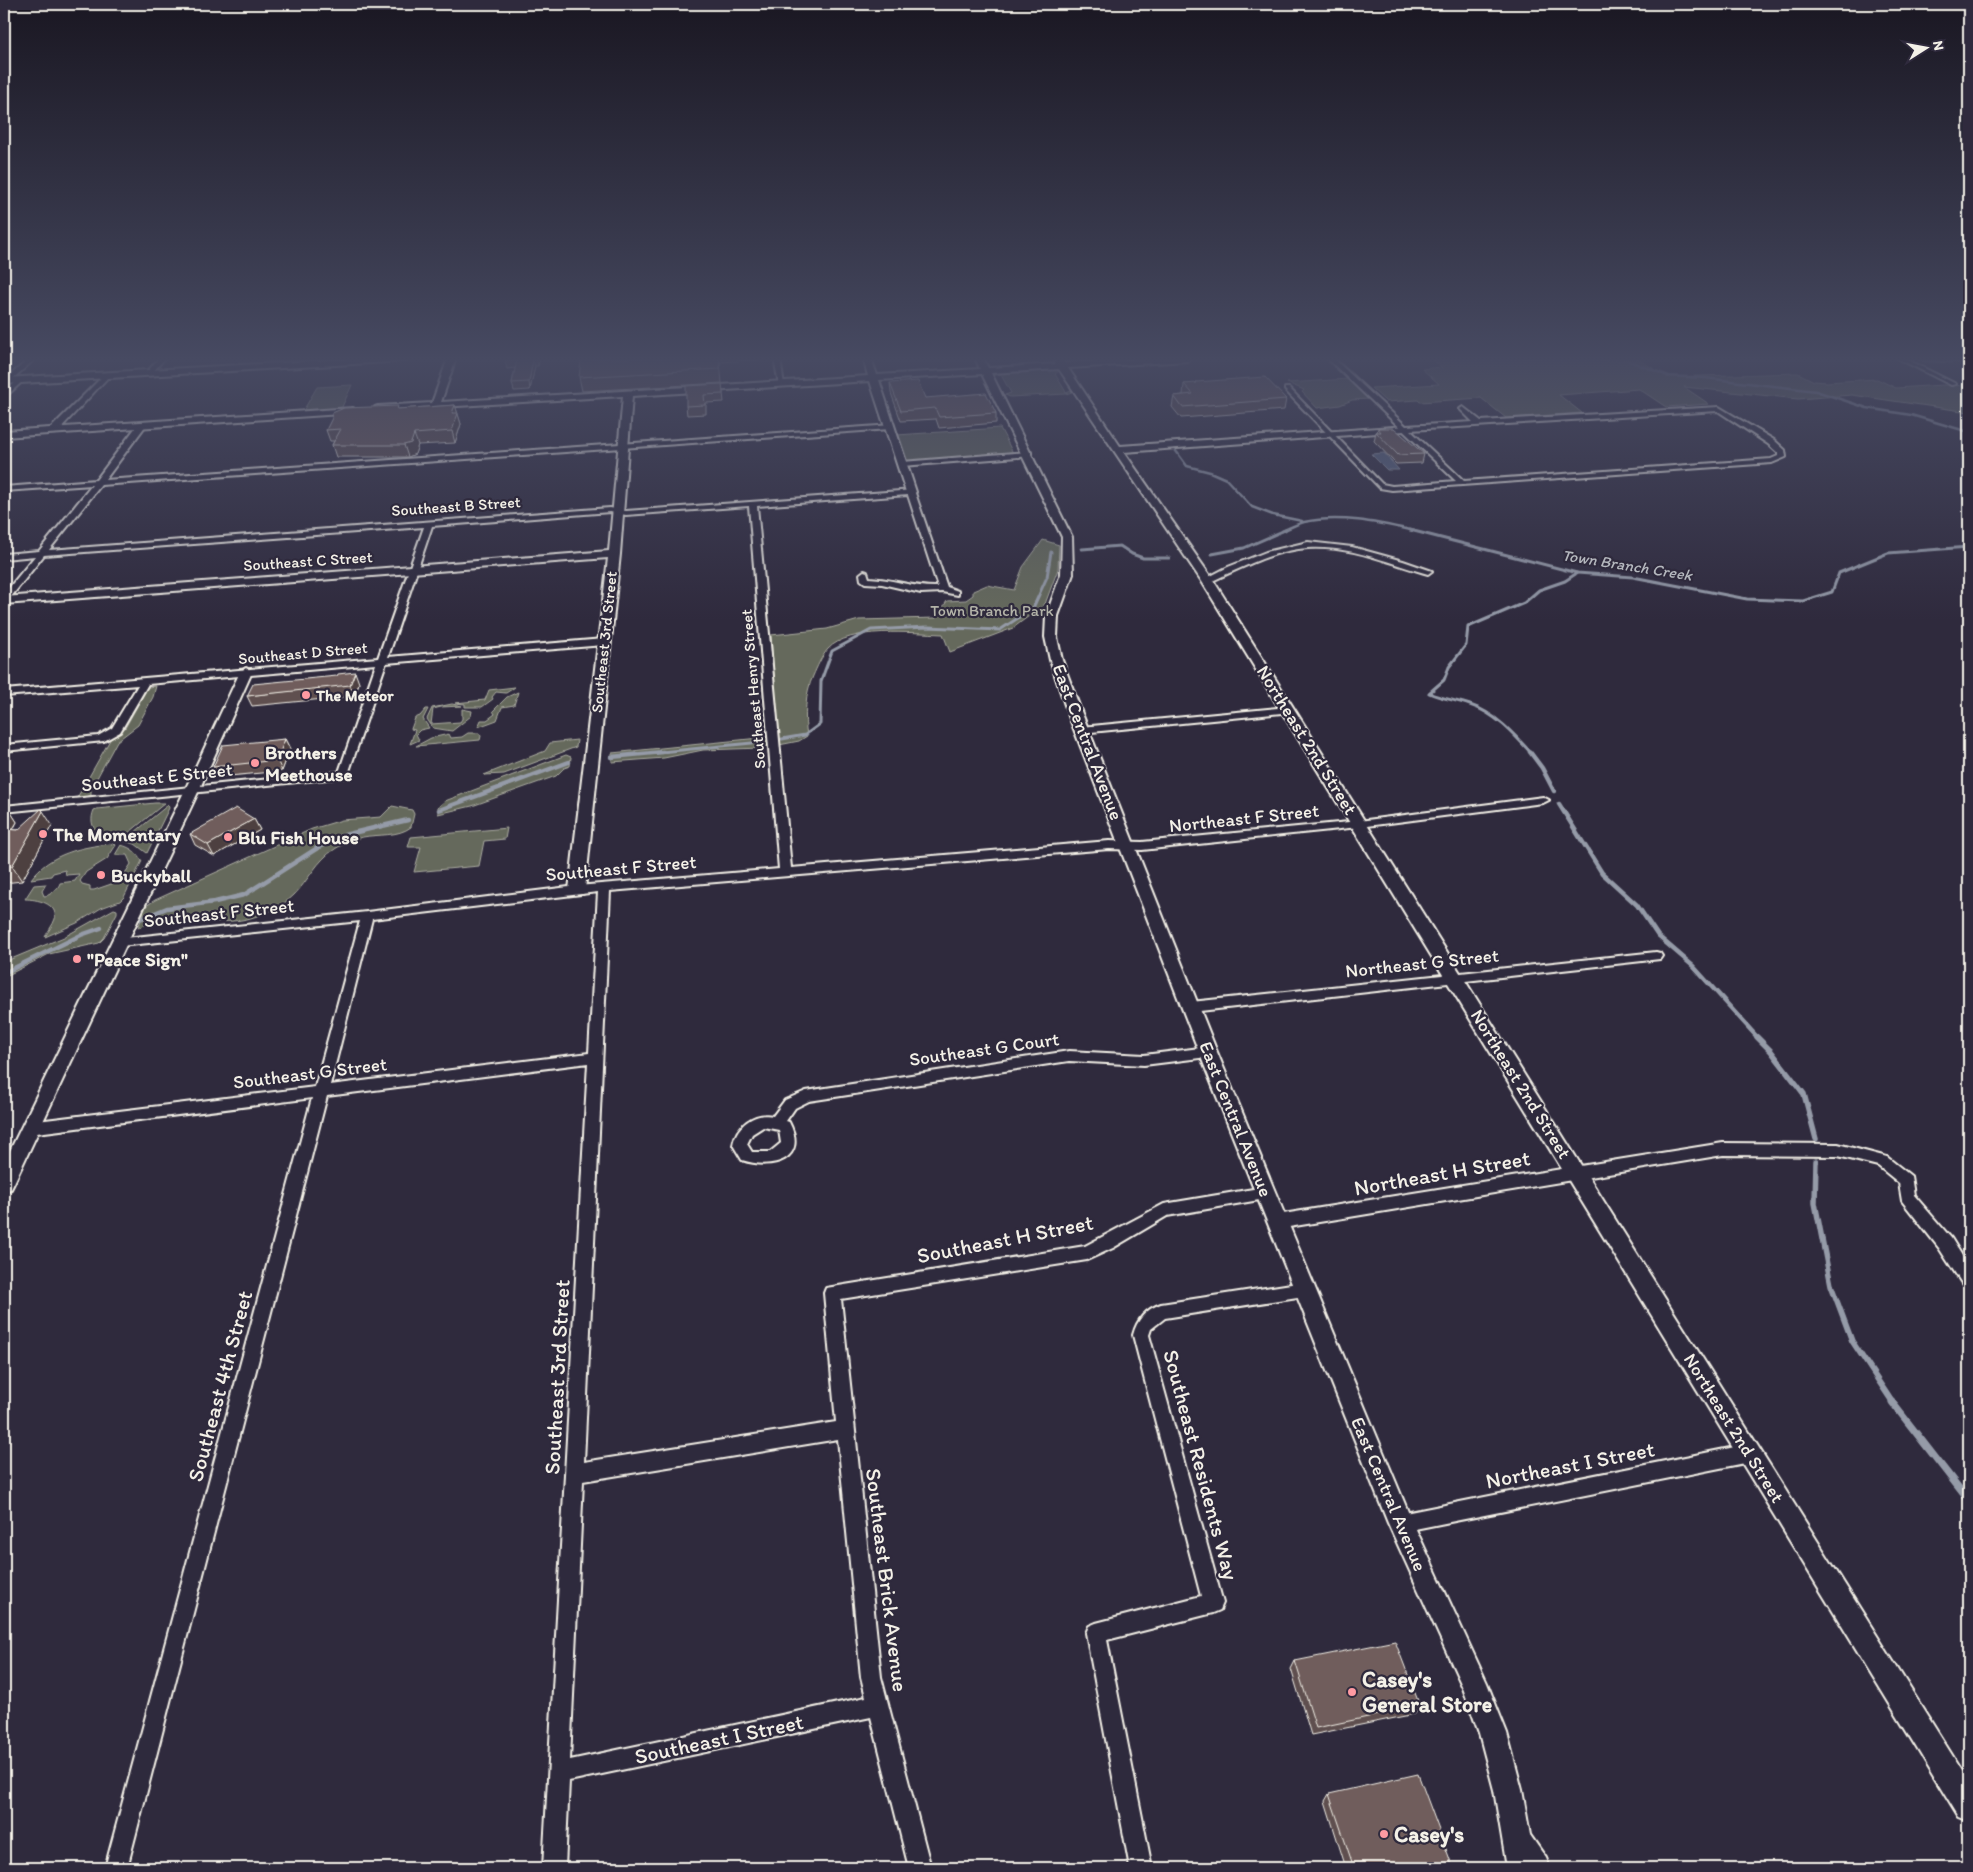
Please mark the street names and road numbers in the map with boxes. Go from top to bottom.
street label: Southeast B Street [391,492,521,520]
street label: Southeast C Street [243,547,373,575]
street label: Southeast 3rd Street [587,570,621,714]
street label: Southeast Henry Street [737,608,769,770]
street label: Southeast D Street [238,638,368,668]
street label: East Central Avenue [1048,661,1128,823]
street label: Northeast 2nd Street [1252,661,1362,819]
street label: Southeast E Street [80,758,234,796]
street label: Northeast F Street [1168,799,1320,837]
street label: Southeast F Street [545,850,697,886]
street label: Southeast F Street [143,894,295,932]
street label: Northeast G Street [1344,944,1500,982]
street label: Northeast 2nd Street [1466,1005,1576,1163]
street label: Southeast G Court [908,1027,1060,1071]
street label: East Central Avenue [1194,1038,1278,1200]
street label: Southeast G Street [232,1052,388,1094]
street label: Northeast H Street [1352,1144,1532,1202]
street label: Southeast H Street [915,1209,1095,1269]
street label: Southeast 3rd Street [538,1279,576,1475]
street label: Southeast 4th Street [182,1288,258,1484]
street label: Southeast Residents Way [1157,1347,1245,1584]
street label: Northeast 2nd Street [1679,1349,1789,1507]
street label: East Central Avenue [1346,1413,1432,1575]
street label: Northeast I Street [1483,1435,1657,1495]
street label: Southeast Brick Avenue [860,1467,914,1693]
street label: Southeast I Street [632,1708,806,1770]

